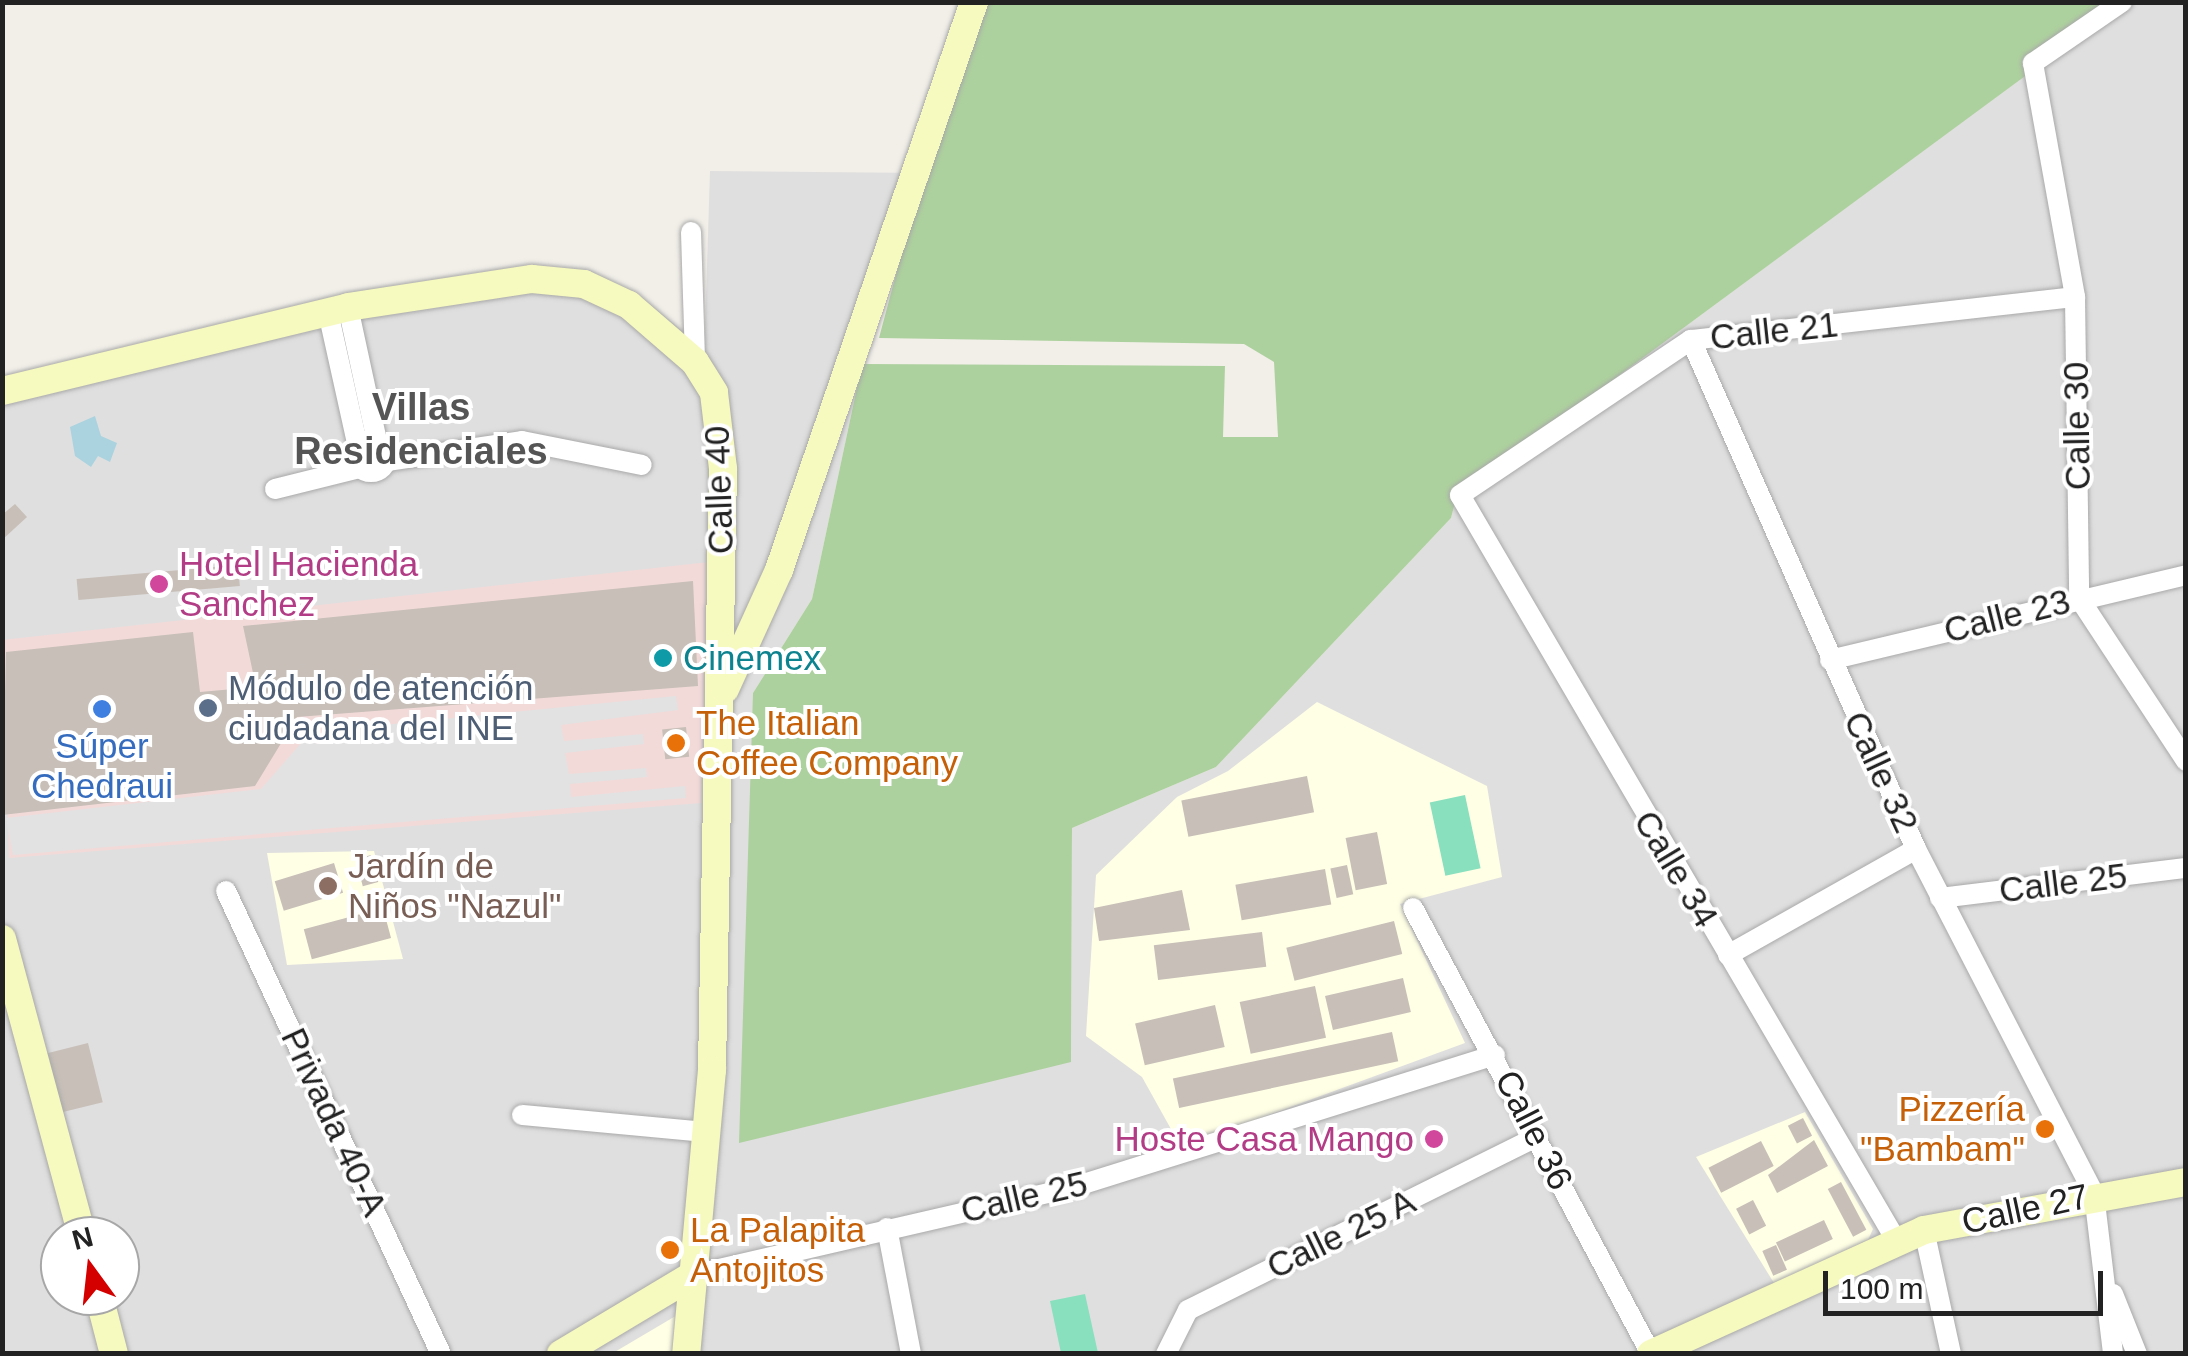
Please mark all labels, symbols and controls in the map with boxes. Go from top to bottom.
street label: Calle 21 [1708,303,1840,359]
street label: Calle 30 [2055,361,2099,491]
district label: Villas Residenciales [294,385,548,474]
street label: Calle 40 [696,425,742,555]
place label: Hotel Hacienda Sanchez [179,543,418,625]
marker: Hotel Hacienda Sanchez [148,573,170,595]
street label: Calle 23 [1940,580,2074,652]
place label: Cinemex [683,637,821,679]
marker: Cinemex [652,647,674,669]
place label: Módulo de atención ciudadana del INE [228,667,533,749]
marker: Módulo de atención ciudadana del INE [197,697,219,719]
marker: Súper Chedraui [91,698,113,720]
place label: The Italian Coffee Company [696,702,958,784]
street label: Calle 32 [1835,705,1927,839]
place label: Súper Chedraui [31,725,173,807]
marker: The Italian Coffee Company [665,732,687,754]
street label: Calle 34 [1625,803,1727,935]
place label: Jardín de Niños "Nazul" [348,845,562,927]
street label: Calle 25 [1997,854,2129,912]
marker: Jardín de Niños "Nazul" [317,875,339,897]
street label: Privada 40-A [272,1021,396,1223]
street label: Calle 36 [1486,1063,1582,1197]
place label: Pizzería "Bambam" [1860,1088,2025,1170]
place label: Hoste Casa Mango [1114,1118,1414,1160]
marker: Pizzería "Bambam" [2034,1118,2056,1140]
marker: Hoste Casa Mango [1423,1128,1445,1150]
street label: Calle 25 [957,1162,1091,1232]
street label: Calle 27 [1958,1175,2092,1243]
street label: Calle 25 A [1259,1180,1423,1288]
place label: La Palapita Antojitos [690,1209,865,1291]
north arrow [40,1216,140,1316]
text: N [69,1221,96,1256]
marker: La Palapita Antojitos [659,1239,681,1261]
scale bar [1828,1251,2108,1313]
text: 100 m [1840,1272,1923,1305]

